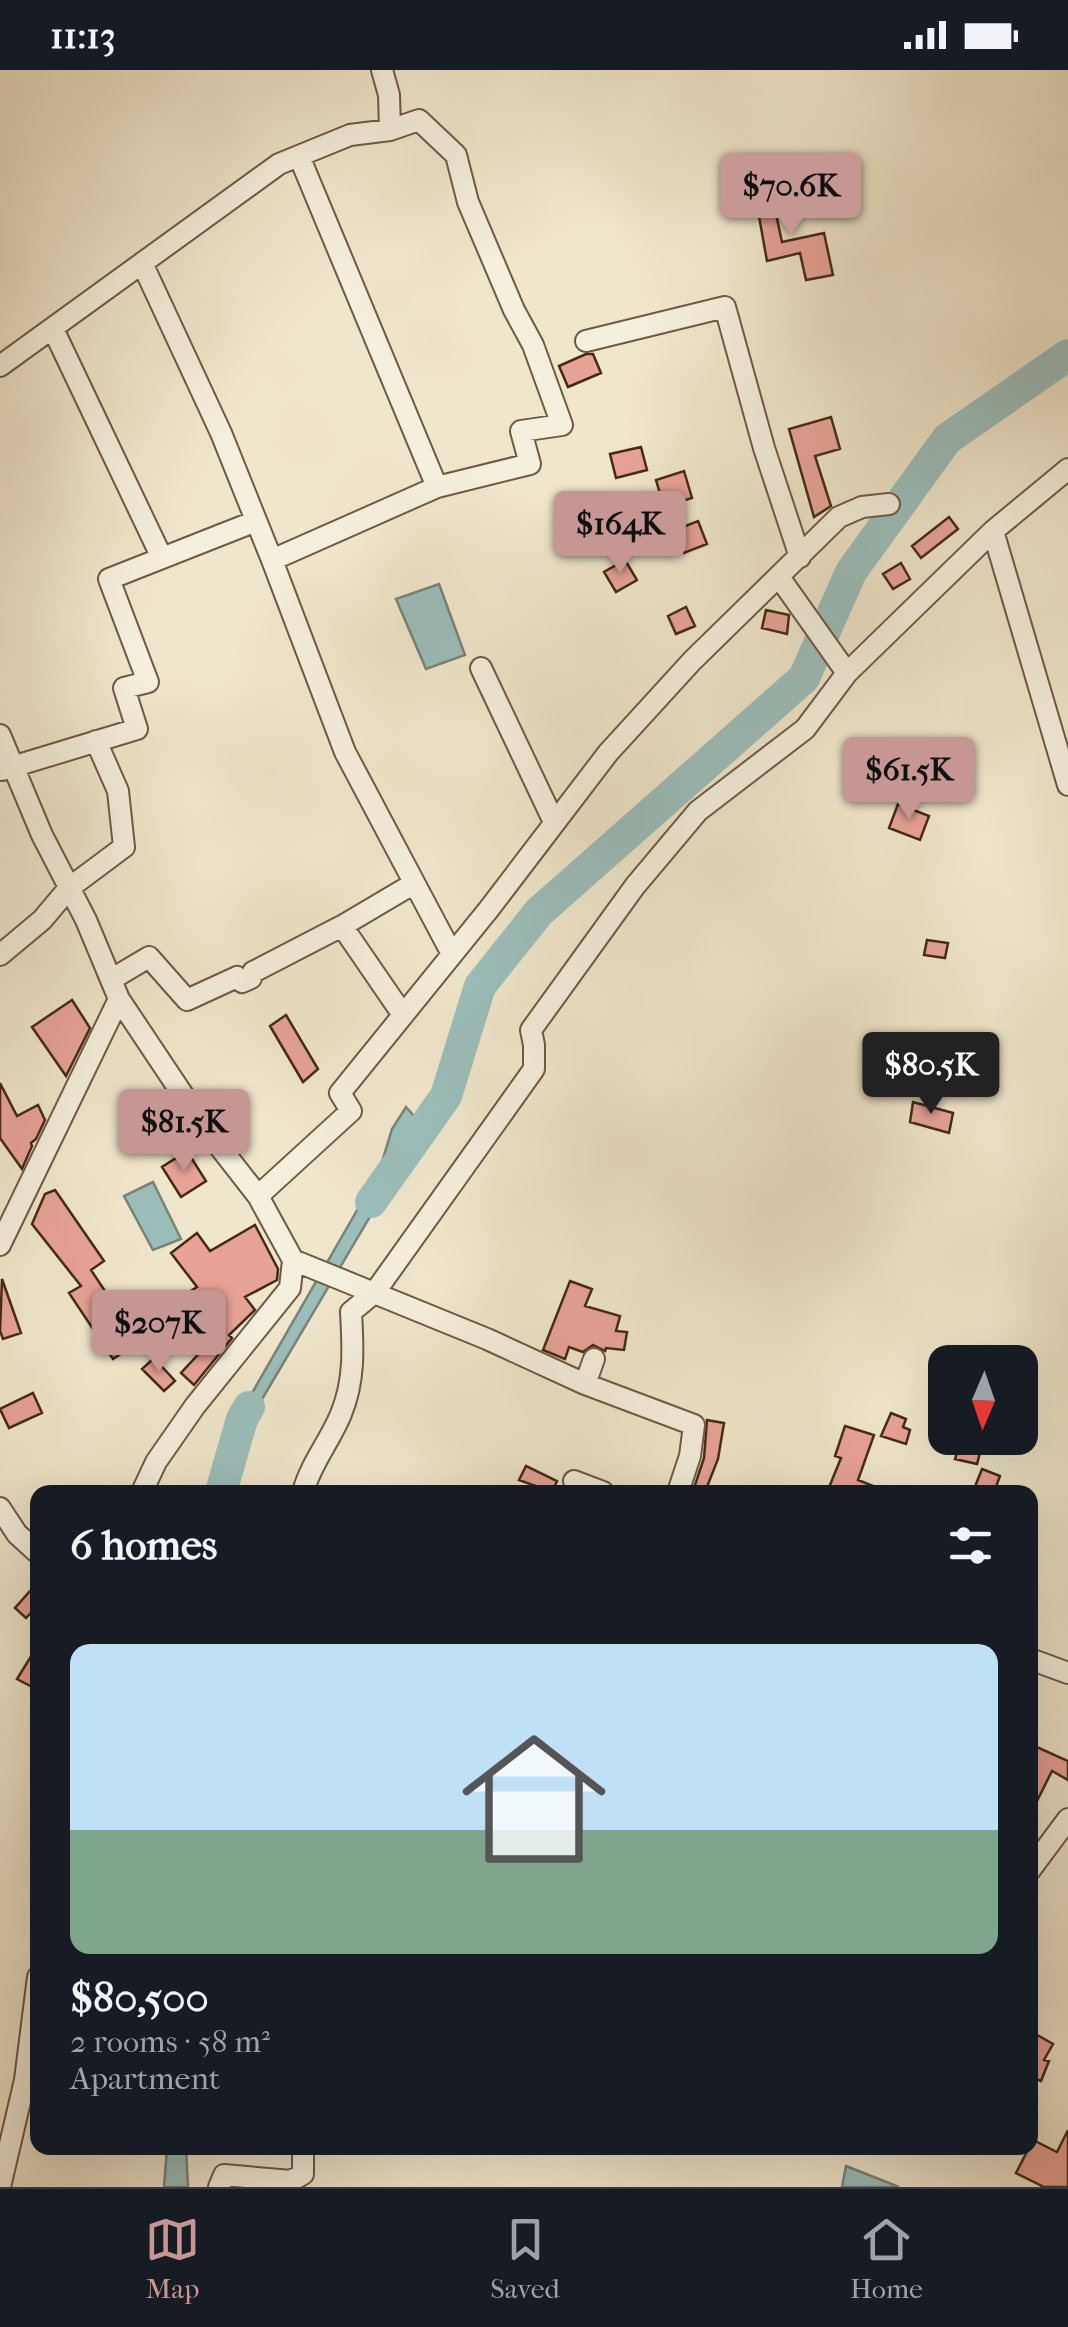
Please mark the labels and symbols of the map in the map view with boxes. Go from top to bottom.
pin: $70.6K [710,153,872,238]
pin: $164K [550,491,690,576]
pin: $61.5K [828,737,990,822]
pin: $80.5K [850,1032,1012,1117]
pin: $81.5K [103,1089,265,1174]
pin: $207K [89,1290,229,1375]
north arrow [928,1345,1038,1455]

